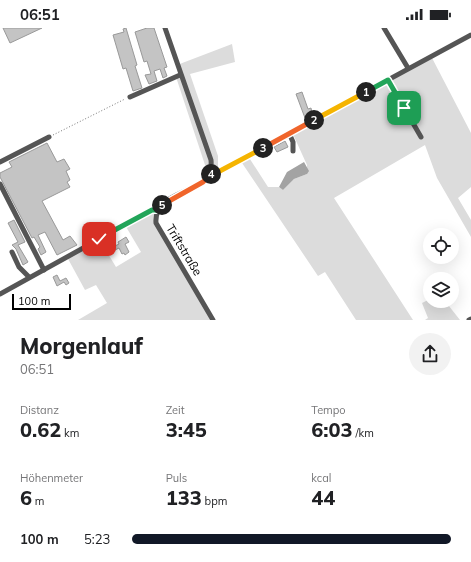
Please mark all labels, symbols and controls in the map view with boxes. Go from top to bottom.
text: 06:51 [20,5,60,24]
pin: 1 [356,82,376,102]
text: 1 [363,85,369,99]
pin [387,91,421,125]
icon: arrive [393,97,415,119]
pin: 2 [304,110,324,130]
text: 2 [311,113,317,127]
pin: 3 [253,138,273,158]
text: 3 [260,141,266,155]
pin: 4 [201,164,221,184]
text: 4 [208,167,214,181]
pin: 5 [152,195,172,215]
text: 5 [159,198,165,212]
street label: Triftstraße [163,221,206,278]
pin [82,222,116,256]
icon: check [88,228,110,250]
map controls [423,228,459,308]
button: locate [423,228,459,264]
button: layers [423,272,459,308]
scale bar [12,292,71,311]
text: 100 m [18,294,50,308]
text: Morgenlauf [20,332,143,360]
button: share [409,333,451,375]
text: 06:51 [20,361,54,377]
text: Distanz [20,403,59,417]
text: Zeit [166,403,185,417]
text: Tempo [311,403,346,417]
text: 0.62 [20,417,61,442]
text: 3:45 [166,417,207,442]
text: 6:03 [311,417,353,442]
text: km [61,426,79,440]
text: /km [353,426,374,440]
text: Höhenmeter [20,471,83,485]
text: Puls [166,471,187,485]
text: kcal [311,471,331,485]
text: 6 [20,485,32,510]
text: 133 [166,485,202,510]
text: 44 [311,485,335,510]
text: m [32,494,45,508]
text: bpm [202,494,227,508]
text: 100 m [20,531,59,547]
text: 5:23 [84,531,110,547]

